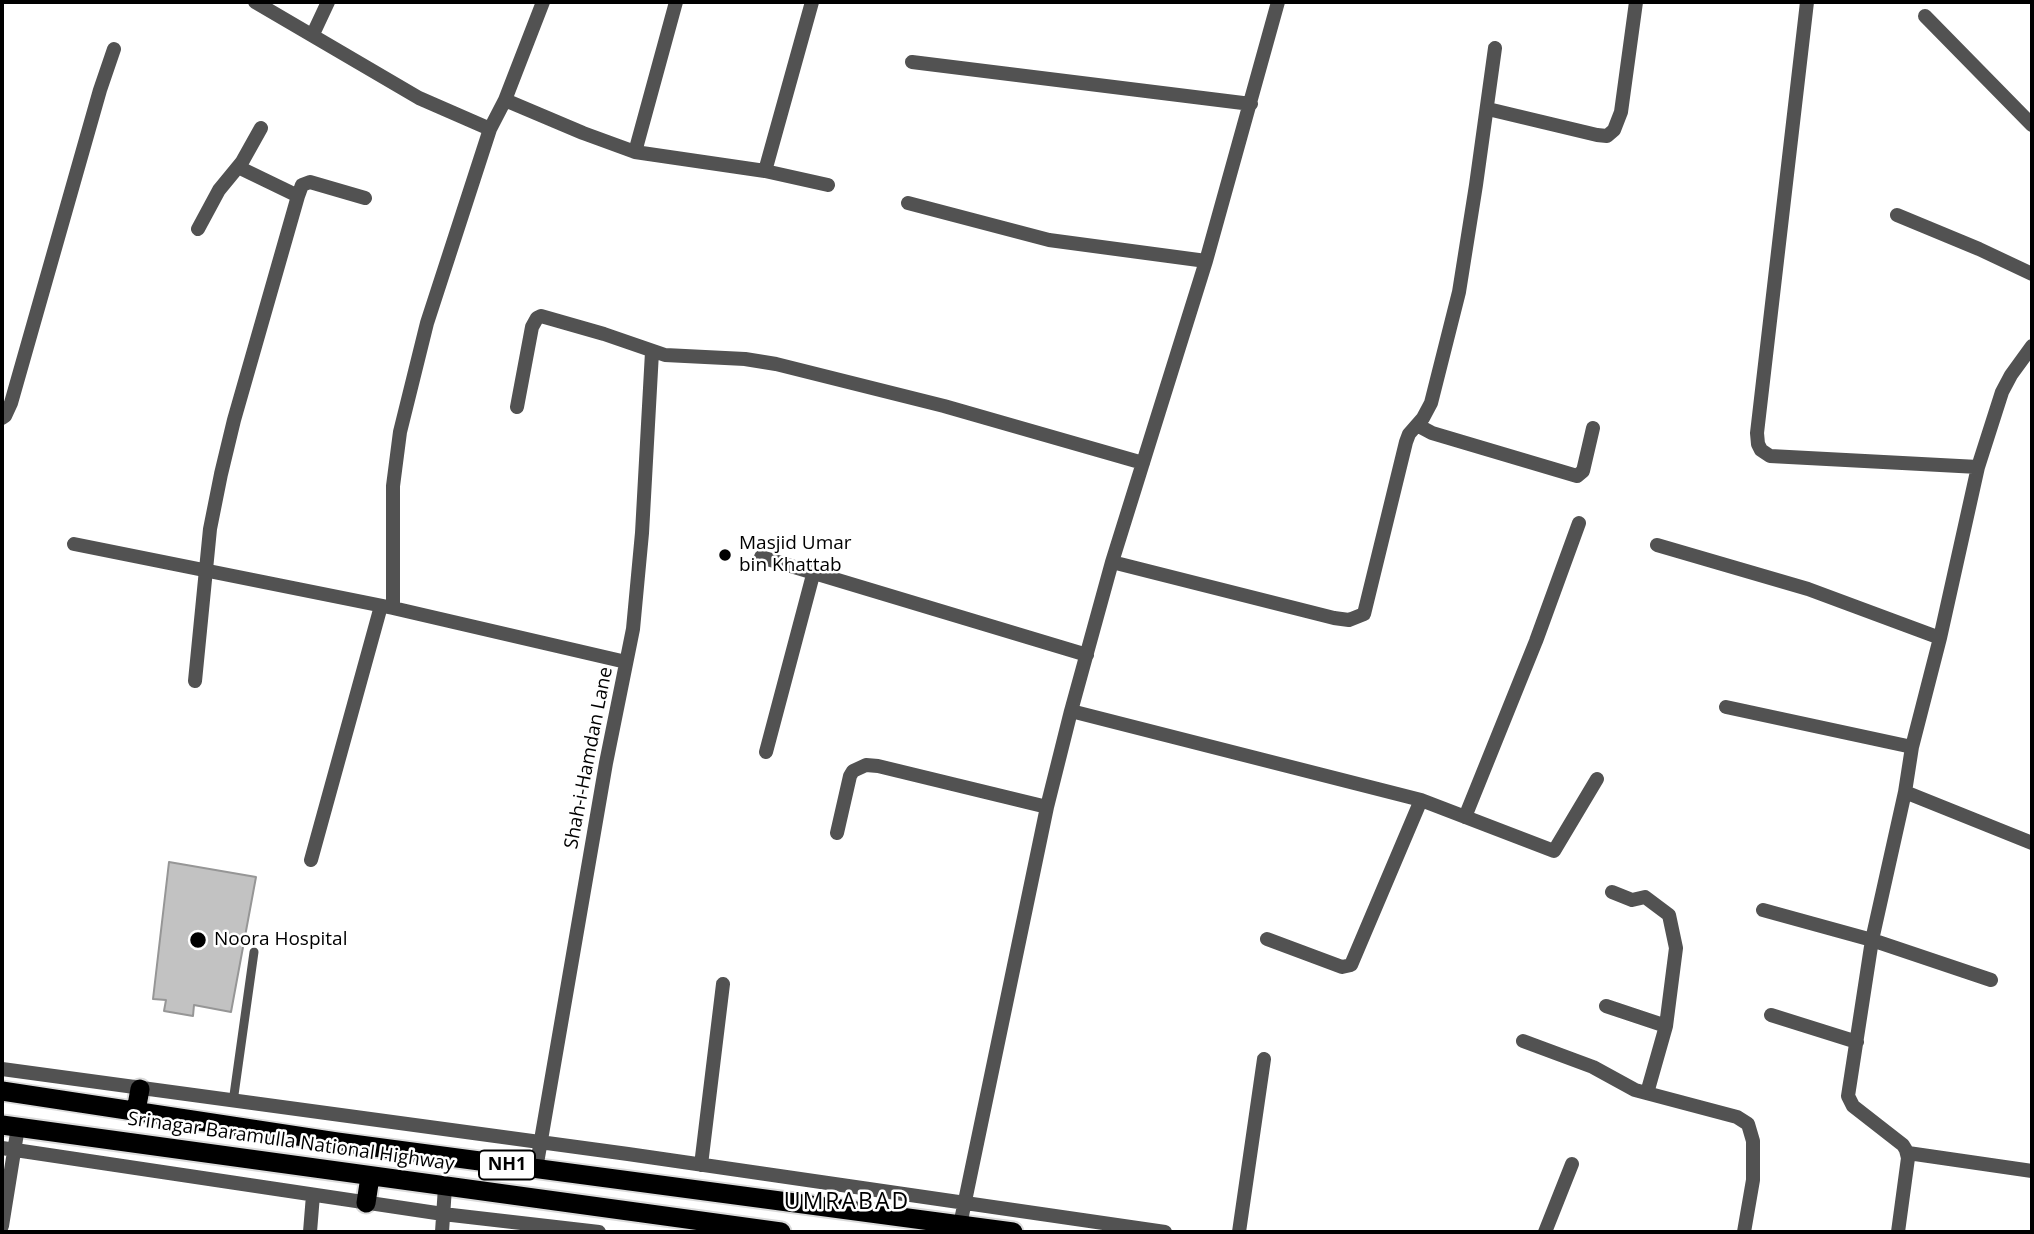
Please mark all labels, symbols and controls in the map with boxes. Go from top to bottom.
place label: Masjid Umar bin Khattab [739,533,852,577]
marker: Masjid Umar bin Khattab [717,547,733,563]
street label: Shah-i-Hamdan Lane [560,665,618,851]
place label: Noora Hospital [214,929,347,951]
marker: Noora Hospital [188,930,208,950]
street label: Srinagar Baramulla National Highway [126,1108,456,1176]
road number: NH1 [479,1150,535,1180]
district label: UMRABAD [785,1188,909,1216]

